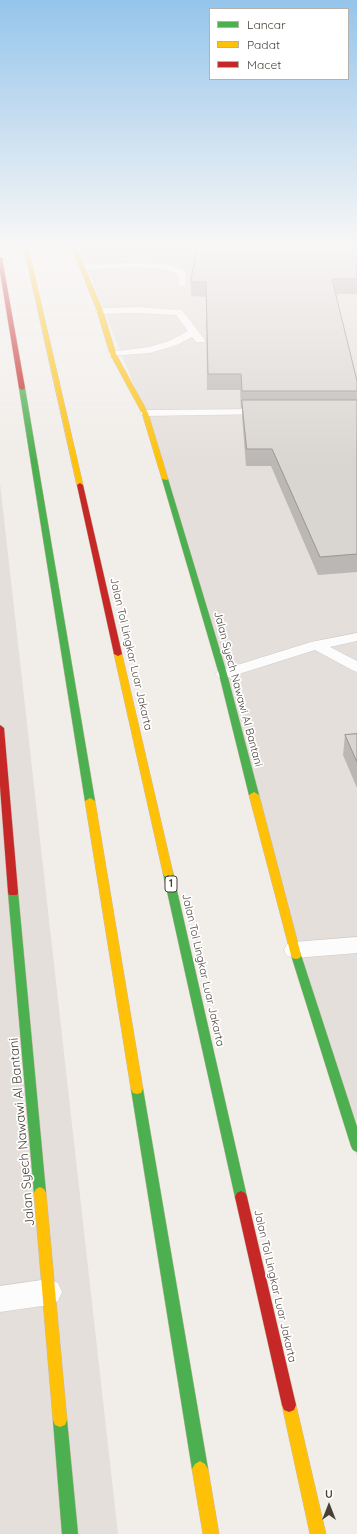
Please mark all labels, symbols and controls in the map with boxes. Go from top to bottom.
legend [209,8,349,80]
text: Lancar [247,17,286,32]
text: Padat [247,37,280,52]
text: Macet [247,57,281,72]
street label: Jalan Tol Lingkar Luar Jakarta [107,576,155,732]
street label: Jalan Syech Nawawi Al Bantani [211,610,265,768]
road number: 1 [165,876,177,892]
street label: Jalan Tol Lingkar Luar Jakarta [179,892,227,1048]
street label: Jalan Syech Nawawi Al Bantani [6,1037,38,1227]
street label: Jalan Tol Lingkar Luar Jakarta [251,1208,299,1364]
north arrow [309,1486,349,1526]
text: U [325,1487,333,1501]

